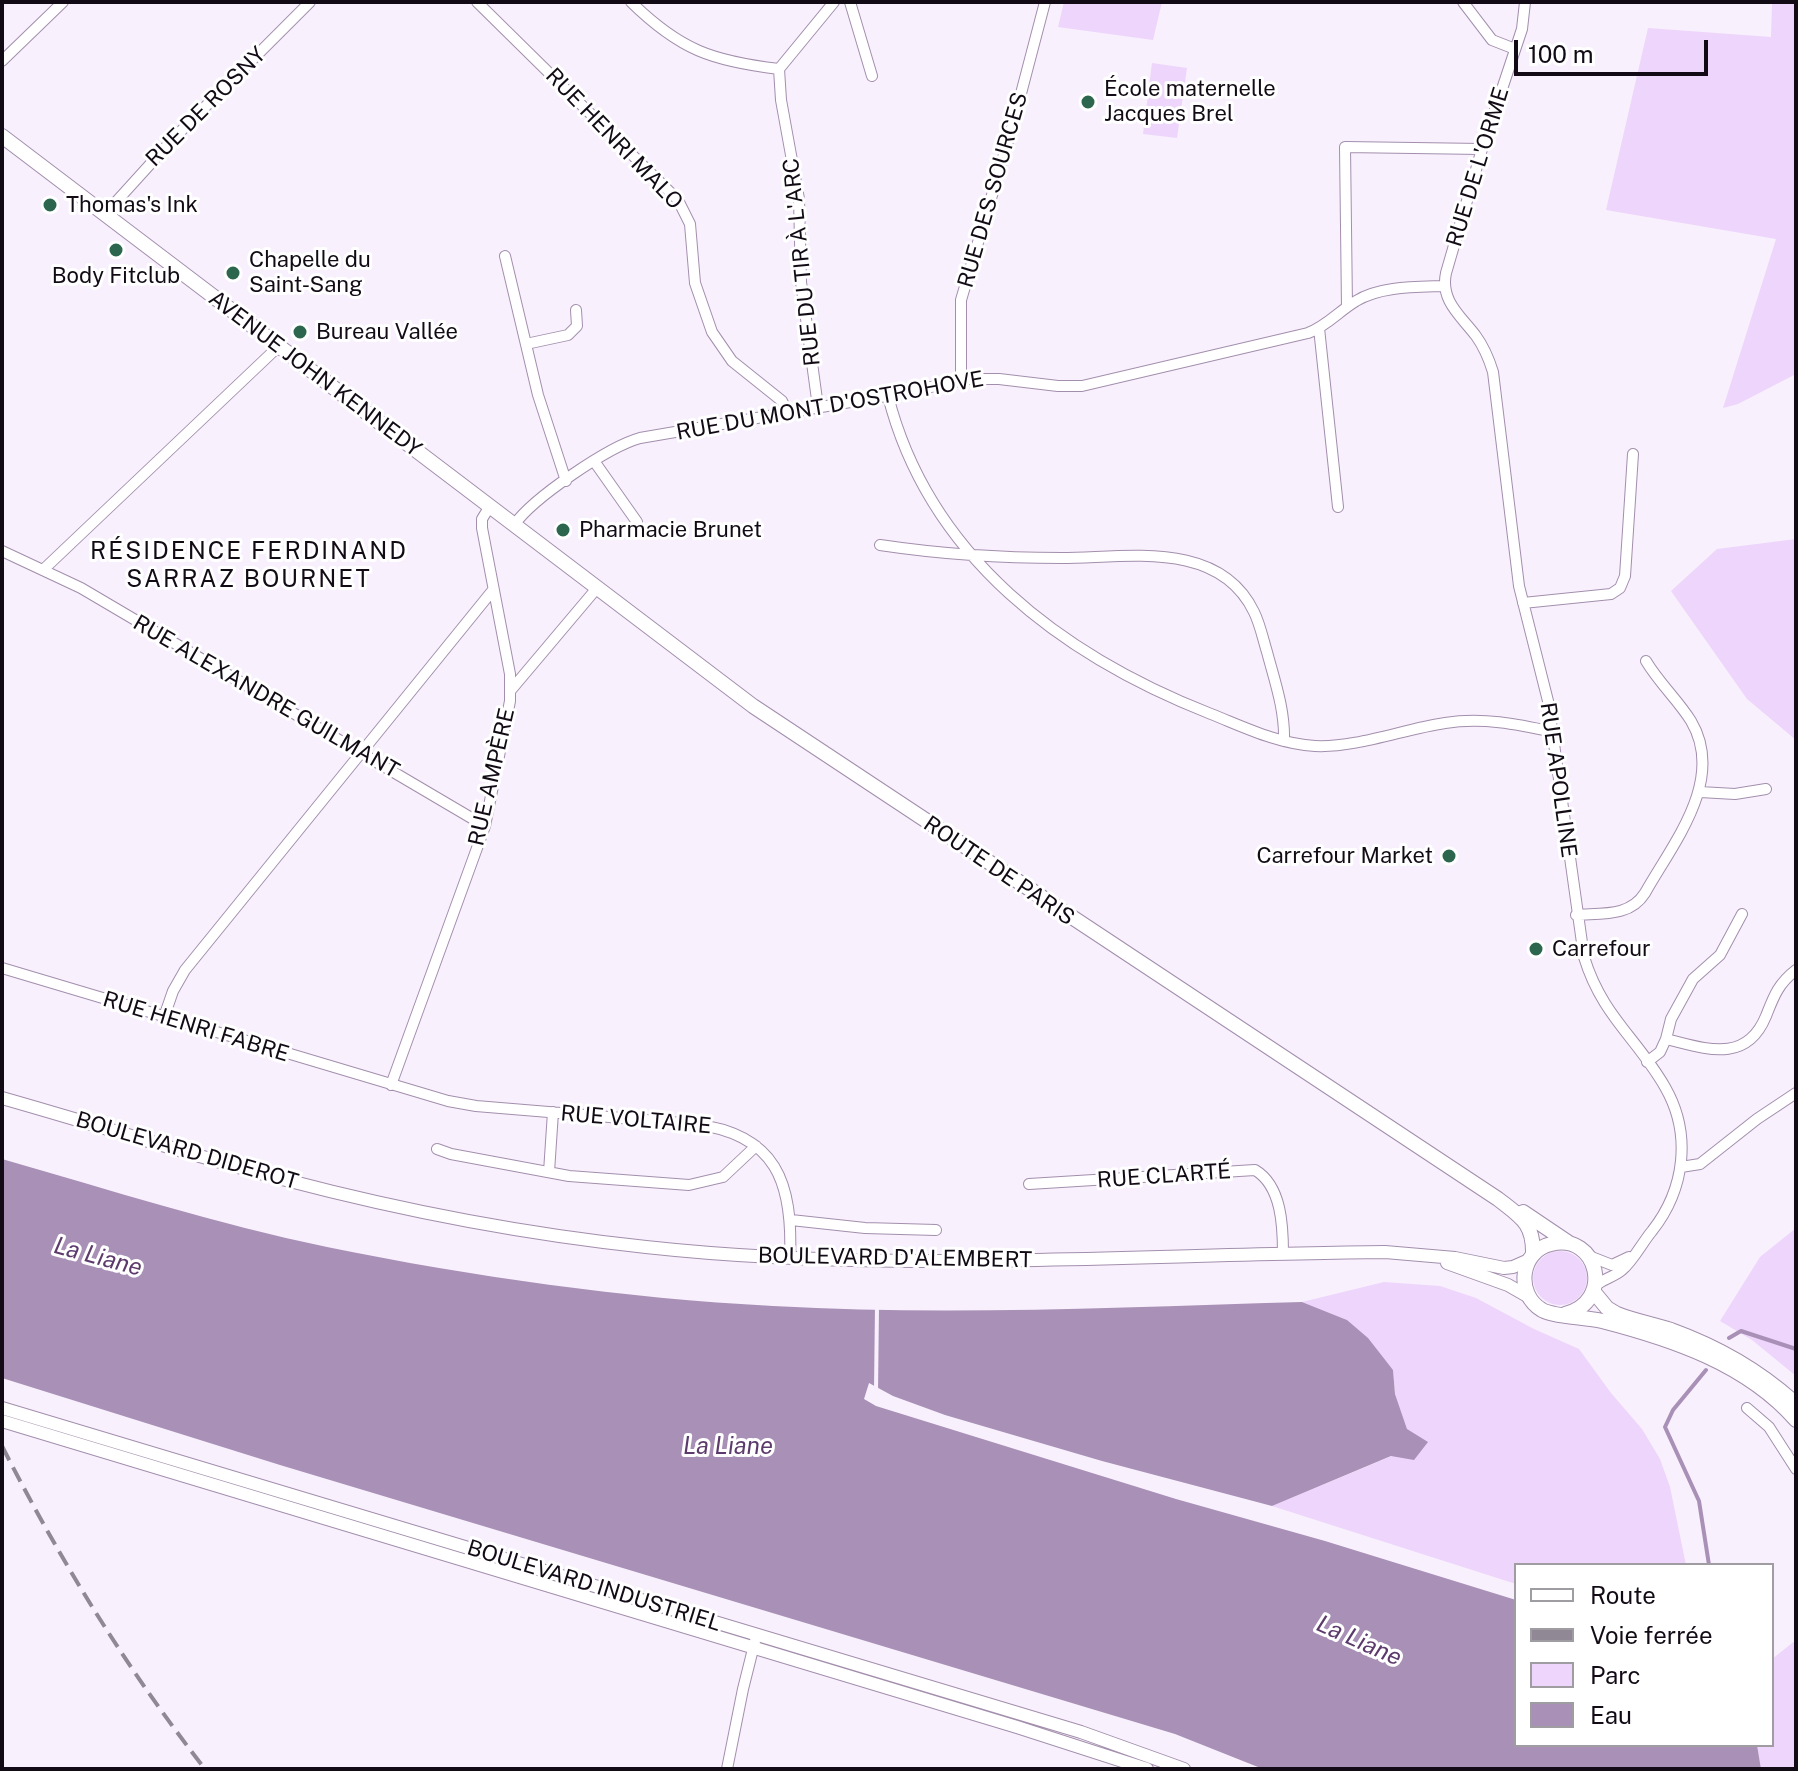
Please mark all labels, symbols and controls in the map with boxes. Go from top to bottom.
scale bar [1518,24,1712,74]
text: 100 m [1528,40,1594,68]
street label: RUE DE ROSNY [141,42,271,172]
street label: RUE HENRI MALO [540,63,688,215]
place label: École maternelle Jacques Brel [1104,76,1276,128]
street label: RUE DE L'ORME [1441,84,1515,250]
street label: RUE DES SOURCES [952,89,1034,291]
marker: École maternelle Jacques Brel [1079,93,1097,111]
street label: RUE DU TIR À L'ARC [778,157,826,367]
place label: Thomas's Ink [66,192,198,218]
marker: Thomas's Ink [41,196,59,214]
marker: Body Fitclub [107,241,125,259]
place label: Chapelle du Saint-Sang [249,247,371,298]
place label: Body Fitclub [52,263,180,289]
marker: Chapelle du Saint-Sang [224,264,242,282]
street label: AVENUE JOHN KENNEDY [203,285,427,463]
place label: Bureau Vallée [316,319,458,345]
marker: Bureau Vallée [291,323,309,341]
street label: RUE DU MONT D'OSTROHOVE [674,366,986,446]
place label: Pharmacie Brunet [579,517,762,543]
marker: Pharmacie Brunet [554,521,572,539]
district label: RÉSIDENCE FERDINAND SARRAZ BOURNET [90,538,408,594]
street label: RUE ALEXANDRE GUILMANT [128,610,404,784]
street label: RUE APOLLINE [1534,701,1582,859]
street label: RUE AMPÈRE [463,706,521,848]
street label: ROUTE DE PARIS [919,811,1079,931]
place label: Carrefour Market [1256,843,1433,869]
marker: Carrefour Market [1440,847,1458,865]
place label: Carrefour [1552,936,1651,962]
marker: Carrefour [1527,940,1545,958]
street label: RUE HENRI FABRE [100,986,292,1068]
street label: RUE VOLTAIRE [559,1100,713,1140]
street label: BOULEVARD DIDEROT [73,1107,301,1195]
street label: RUE CLARTÉ [1096,1158,1232,1194]
water label: La Liane [51,1231,145,1283]
street label: BOULEVARD D'ALEMBERT [758,1242,1032,1274]
water label: La Liane [683,1433,773,1461]
street label: BOULEVARD INDUSTRIEL [464,1535,724,1637]
legend [1514,1563,1774,1747]
text: Route [1590,1581,1656,1609]
water label: La Liane [1312,1610,1406,1672]
text: Voie ferrée [1590,1621,1713,1649]
text: Parc [1590,1661,1641,1689]
text: Eau [1590,1701,1632,1729]

